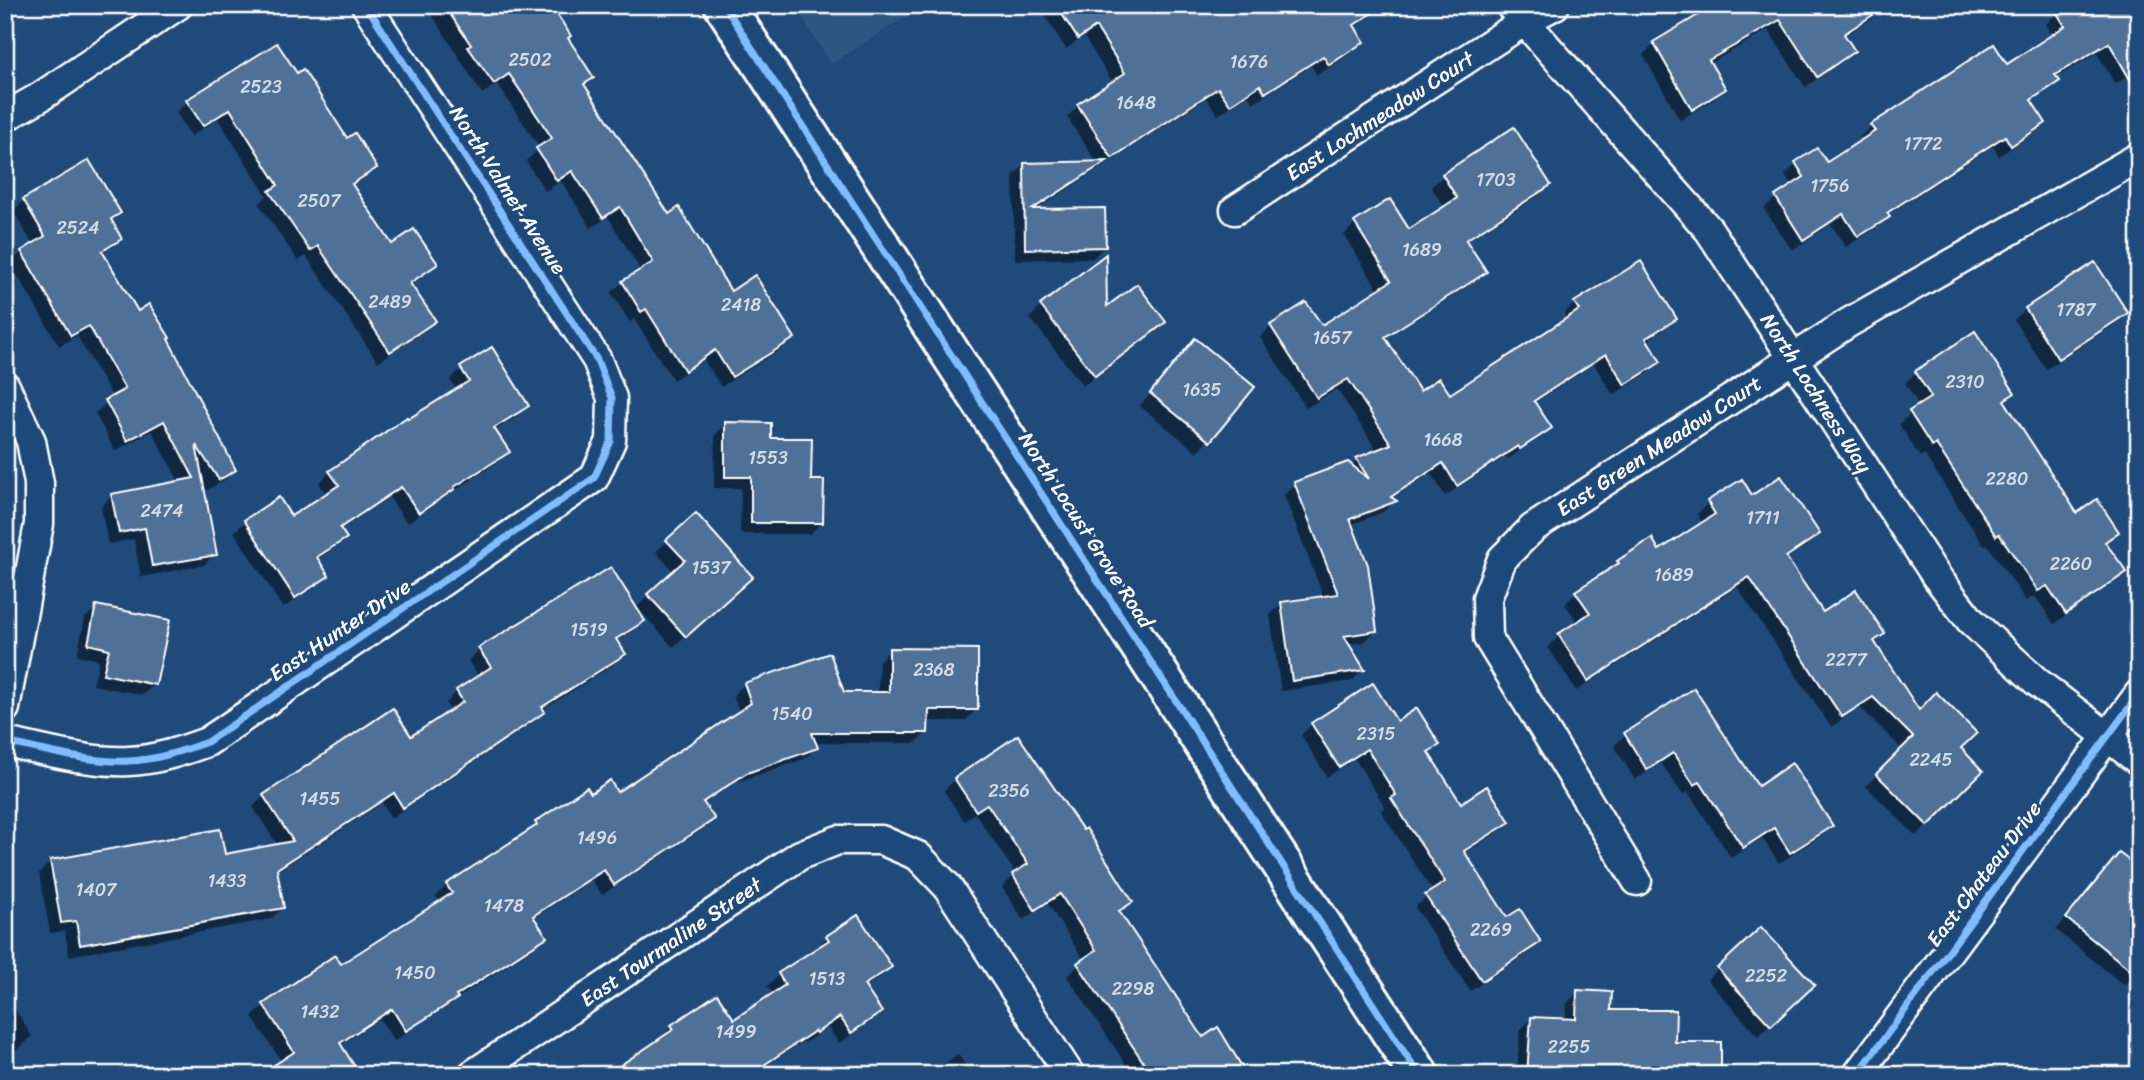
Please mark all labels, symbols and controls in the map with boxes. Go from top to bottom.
street label: East Lochmeadow Court [1278,40,1483,191]
house number: 2502 [508,44,552,76]
house number: 1676 [1230,46,1268,78]
house number: 2523 [240,71,282,103]
house number: 1648 [1116,87,1156,119]
street label: North Valmet Avenue [439,98,577,282]
house number: 1772 [1904,128,1942,160]
house number: 1703 [1476,164,1516,196]
house number: 1756 [1810,170,1850,202]
house number: 2507 [297,185,342,217]
house number: 2524 [56,212,100,244]
house number: 1689 [1402,234,1442,266]
house number: 2489 [368,286,412,318]
house number: 2418 [721,289,761,321]
house number: 1787 [2056,294,2097,326]
street label: North Lochness Way [1750,305,1882,481]
house number: 1657 [1312,322,1353,354]
street label: East Green Meadow Court [1548,365,1770,527]
house number: 2310 [1945,366,1985,398]
house number: 1635 [1183,374,1221,406]
street label: North Locust Grove Road [1008,424,1165,638]
house number: 1668 [1423,424,1463,456]
house number: 1553 [748,442,788,474]
house number: 2280 [1985,463,2029,495]
house number: 2474 [140,495,184,527]
house number: 1711 [1746,502,1780,534]
house number: 2260 [2050,548,2092,580]
house number: 1537 [692,552,732,584]
house number: 1689 [1654,559,1694,591]
street label: East Hunter Drive [261,568,419,692]
house number: 1519 [570,614,608,646]
house number: 2277 [1825,644,1868,676]
house number: 2368 [913,654,955,686]
house number: 1540 [771,698,813,730]
house number: 2315 [1357,718,1396,750]
house number: 2245 [1909,744,1953,776]
house number: 2356 [988,775,1030,807]
house number: 1455 [300,783,340,815]
street label: East Chateau Drive [1916,792,2052,955]
house number: 1496 [577,822,617,854]
house number: 1433 [208,865,246,897]
street label: East Tourmaline Street [572,866,771,1017]
house number: 1407 [76,874,118,906]
house number: 1478 [484,890,524,922]
house number: 2269 [1470,914,1512,946]
house number: 1450 [394,957,436,989]
house number: 2252 [1745,960,1787,992]
house number: 1513 [809,963,845,995]
house number: 2298 [1112,973,1154,1005]
house number: 1432 [300,996,340,1028]
house number: 1499 [715,1016,757,1048]
house number: 2255 [1548,1031,1590,1063]

